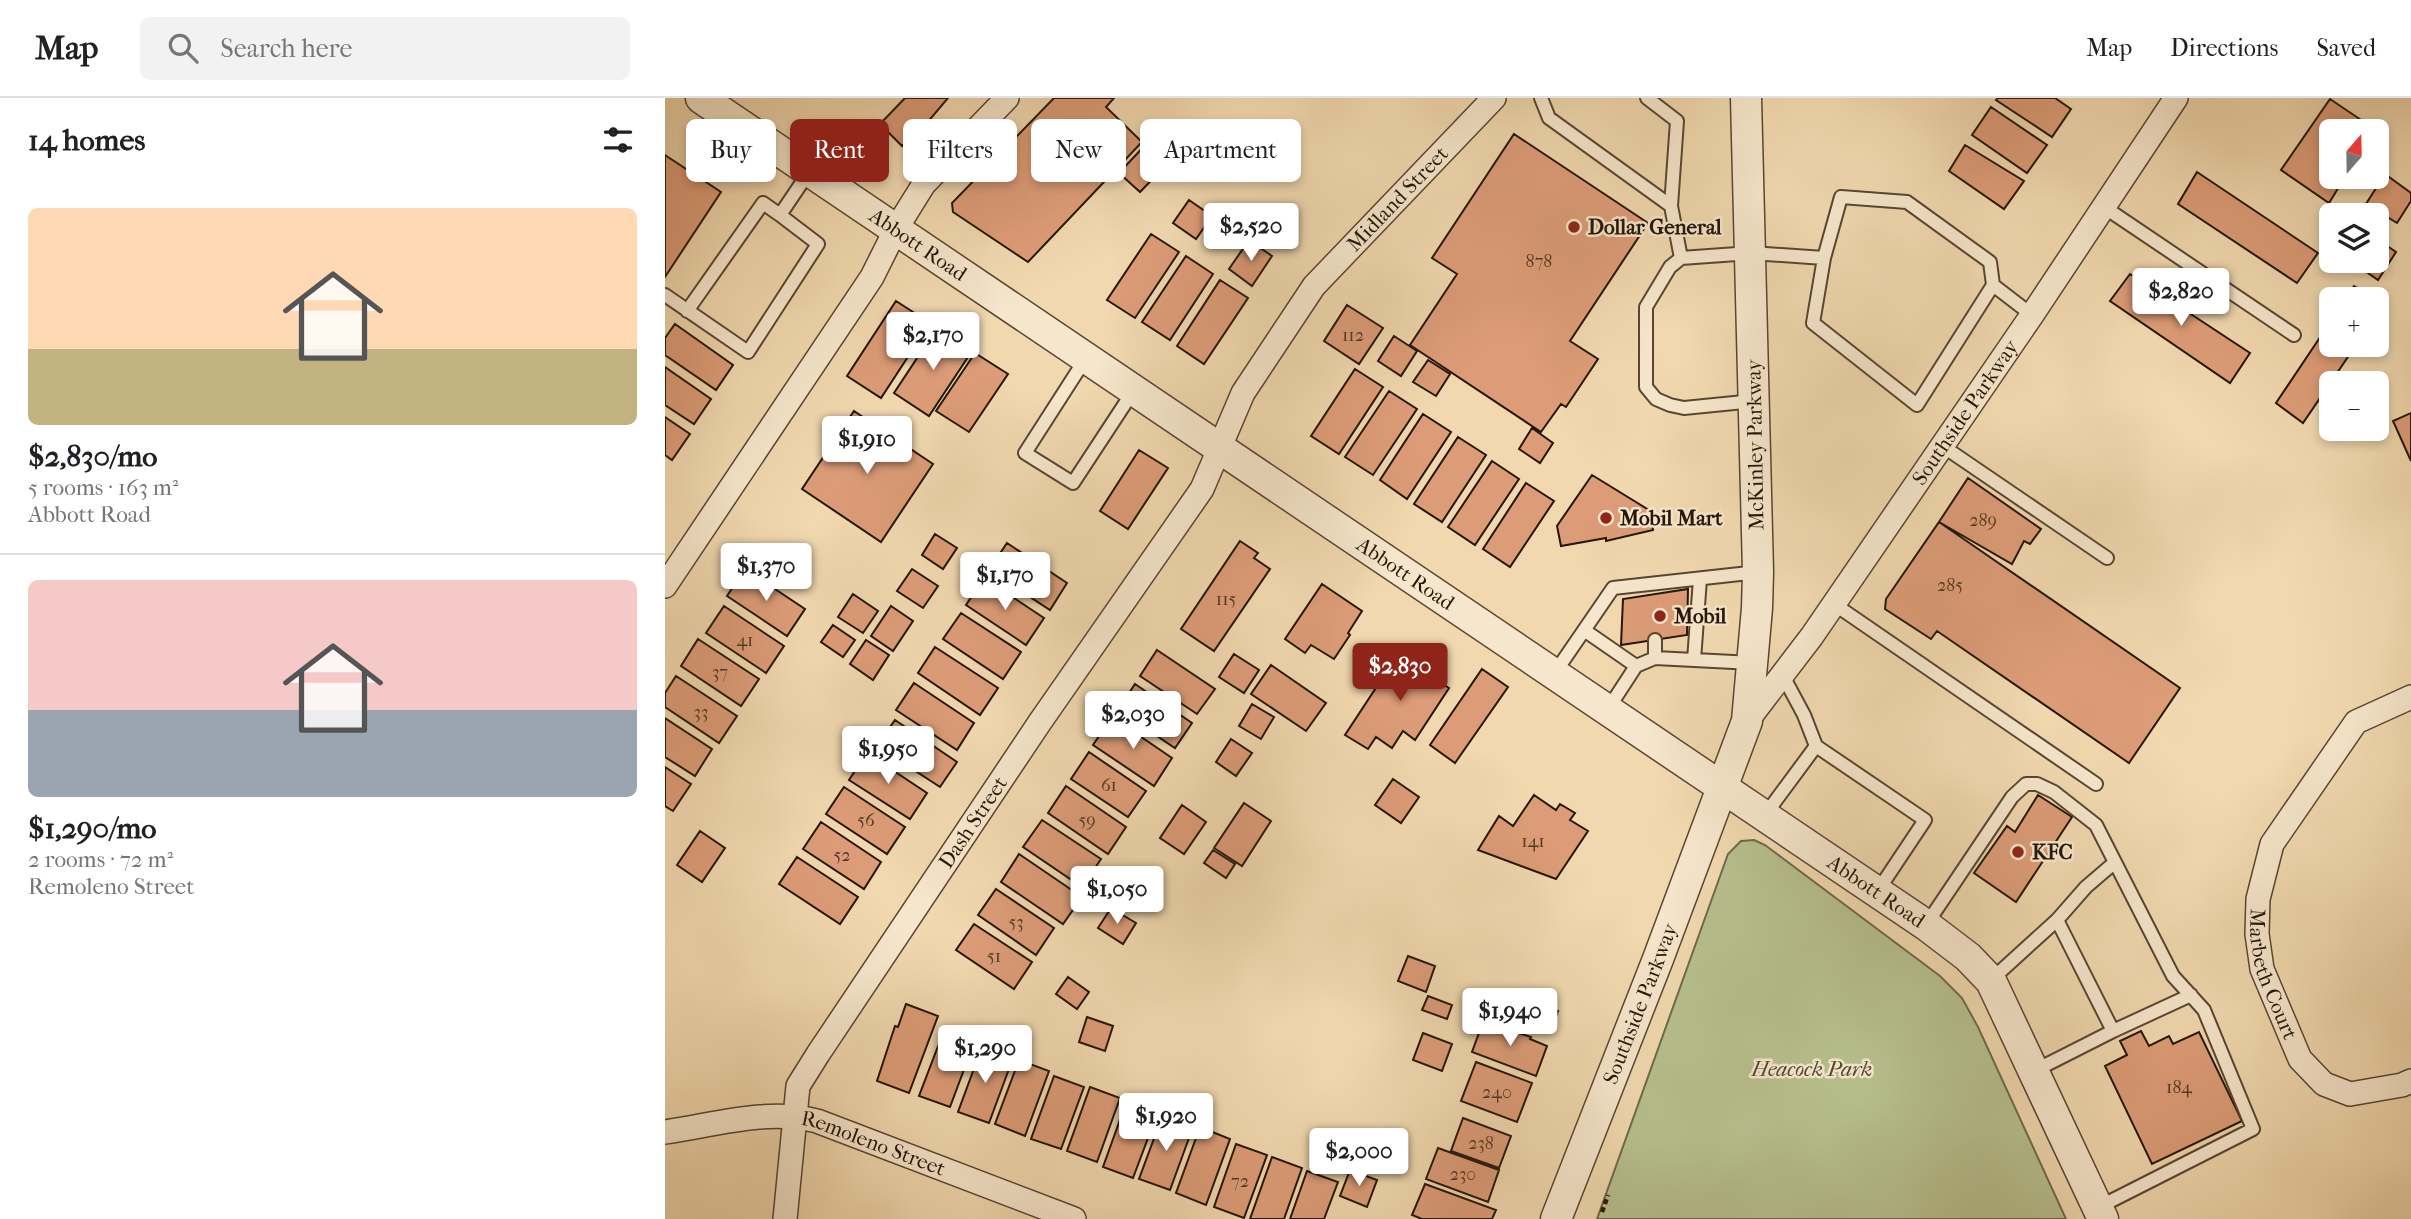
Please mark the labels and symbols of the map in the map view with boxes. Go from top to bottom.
north arrow [2319,119,2389,189]
street label: Midland Street [1342,141,1453,256]
street label: Abbott Road [864,203,972,286]
pin: $2,520 [1194,204,1308,263]
place label: Dollar General [1588,215,1722,239]
marker: Dollar General [1566,219,1582,235]
house number: 878 [1526,251,1552,272]
pin: $2,820 [2124,268,2238,328]
pin: $2,170 [876,313,990,372]
house number: 112 [1342,325,1364,346]
street label: Southside Parkway [1907,335,2024,490]
street label: McKinley Parkway [1741,359,1768,531]
pin: $1,910 [810,416,924,476]
place label: Mobil Mart [1619,506,1723,530]
marker: Mobil Mart [1598,510,1614,526]
house number: 289 [1969,510,1997,531]
street label: Abbott Road [1351,532,1459,615]
pin: $1,370 [709,544,823,603]
pin: $1,170 [948,552,1062,612]
house number: 285 [1937,575,1963,596]
house number: 115 [1216,589,1236,610]
place label: Mobil [1673,604,1727,628]
marker: Mobil [1652,608,1668,624]
house number: 41 [736,630,754,651]
pin: $2,830 [1343,644,1457,703]
house number: 37 [712,662,728,683]
pin: $2,030 [1076,692,1190,751]
house number: 33 [694,702,708,723]
pin: $1,950 [831,726,945,786]
street label: Dash Street [934,772,1012,873]
house number: 61 [1101,775,1117,796]
house number: 56 [857,810,875,831]
house number: 59 [1078,810,1096,831]
house number: 141 [1521,831,1545,852]
place label: KFC [2032,840,2073,864]
marker: KFC [2010,844,2026,860]
house number: 52 [833,845,851,866]
street label: Abbott Road [1822,849,1930,933]
pin: $1,050 [1060,866,1174,926]
street label: Marbeth Court [2245,908,2303,1044]
house number: 53 [1008,912,1024,933]
street label: Southside Parkway [1598,919,1682,1088]
house number: 51 [987,946,1001,967]
pin: $1,940 [1453,988,1567,1048]
pin: $1,290 [928,1026,1042,1085]
park label: Heacock Park [1751,1057,1872,1081]
house number: 184 [2166,1077,2192,1098]
house number: 240 [1482,1082,1512,1103]
pin: $1,920 [1109,1094,1223,1153]
street label: Remoleno Street [799,1106,949,1181]
pin: $2,000 [1302,1128,1416,1188]
house number: 238 [1468,1133,1494,1154]
house number: 230 [1450,1164,1476,1185]
house number: 72 [1231,1171,1249,1192]

